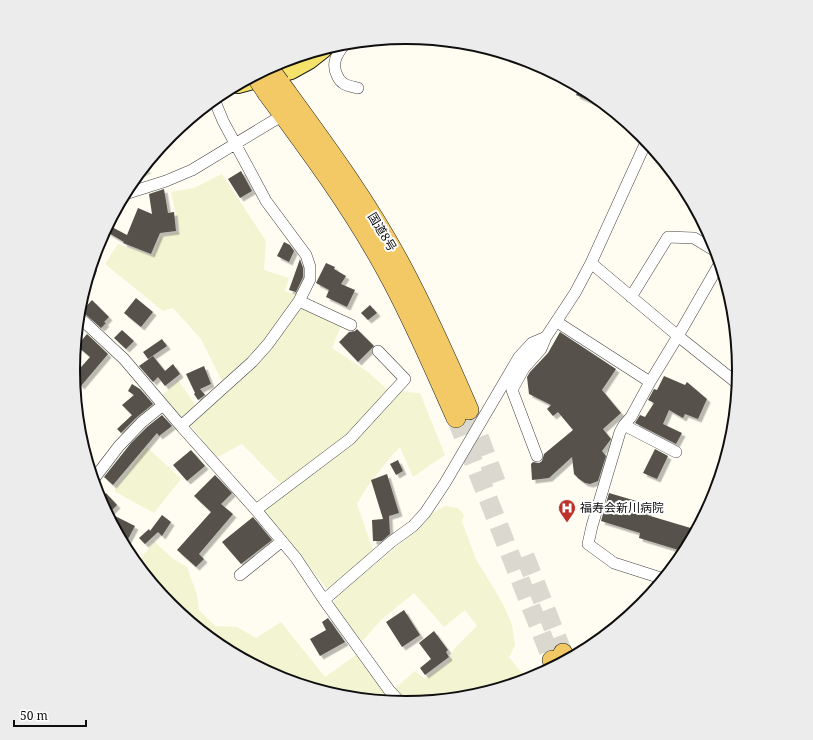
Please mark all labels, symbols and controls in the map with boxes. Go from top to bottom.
street label: 国道8号 [364,209,401,254]
hospital icon: 福寿会新川病院 [557,498,577,523]
place label: 福寿会新川病院 [580,499,664,516]
scale bar [14,702,86,728]
text: 50 m [20,707,48,724]

